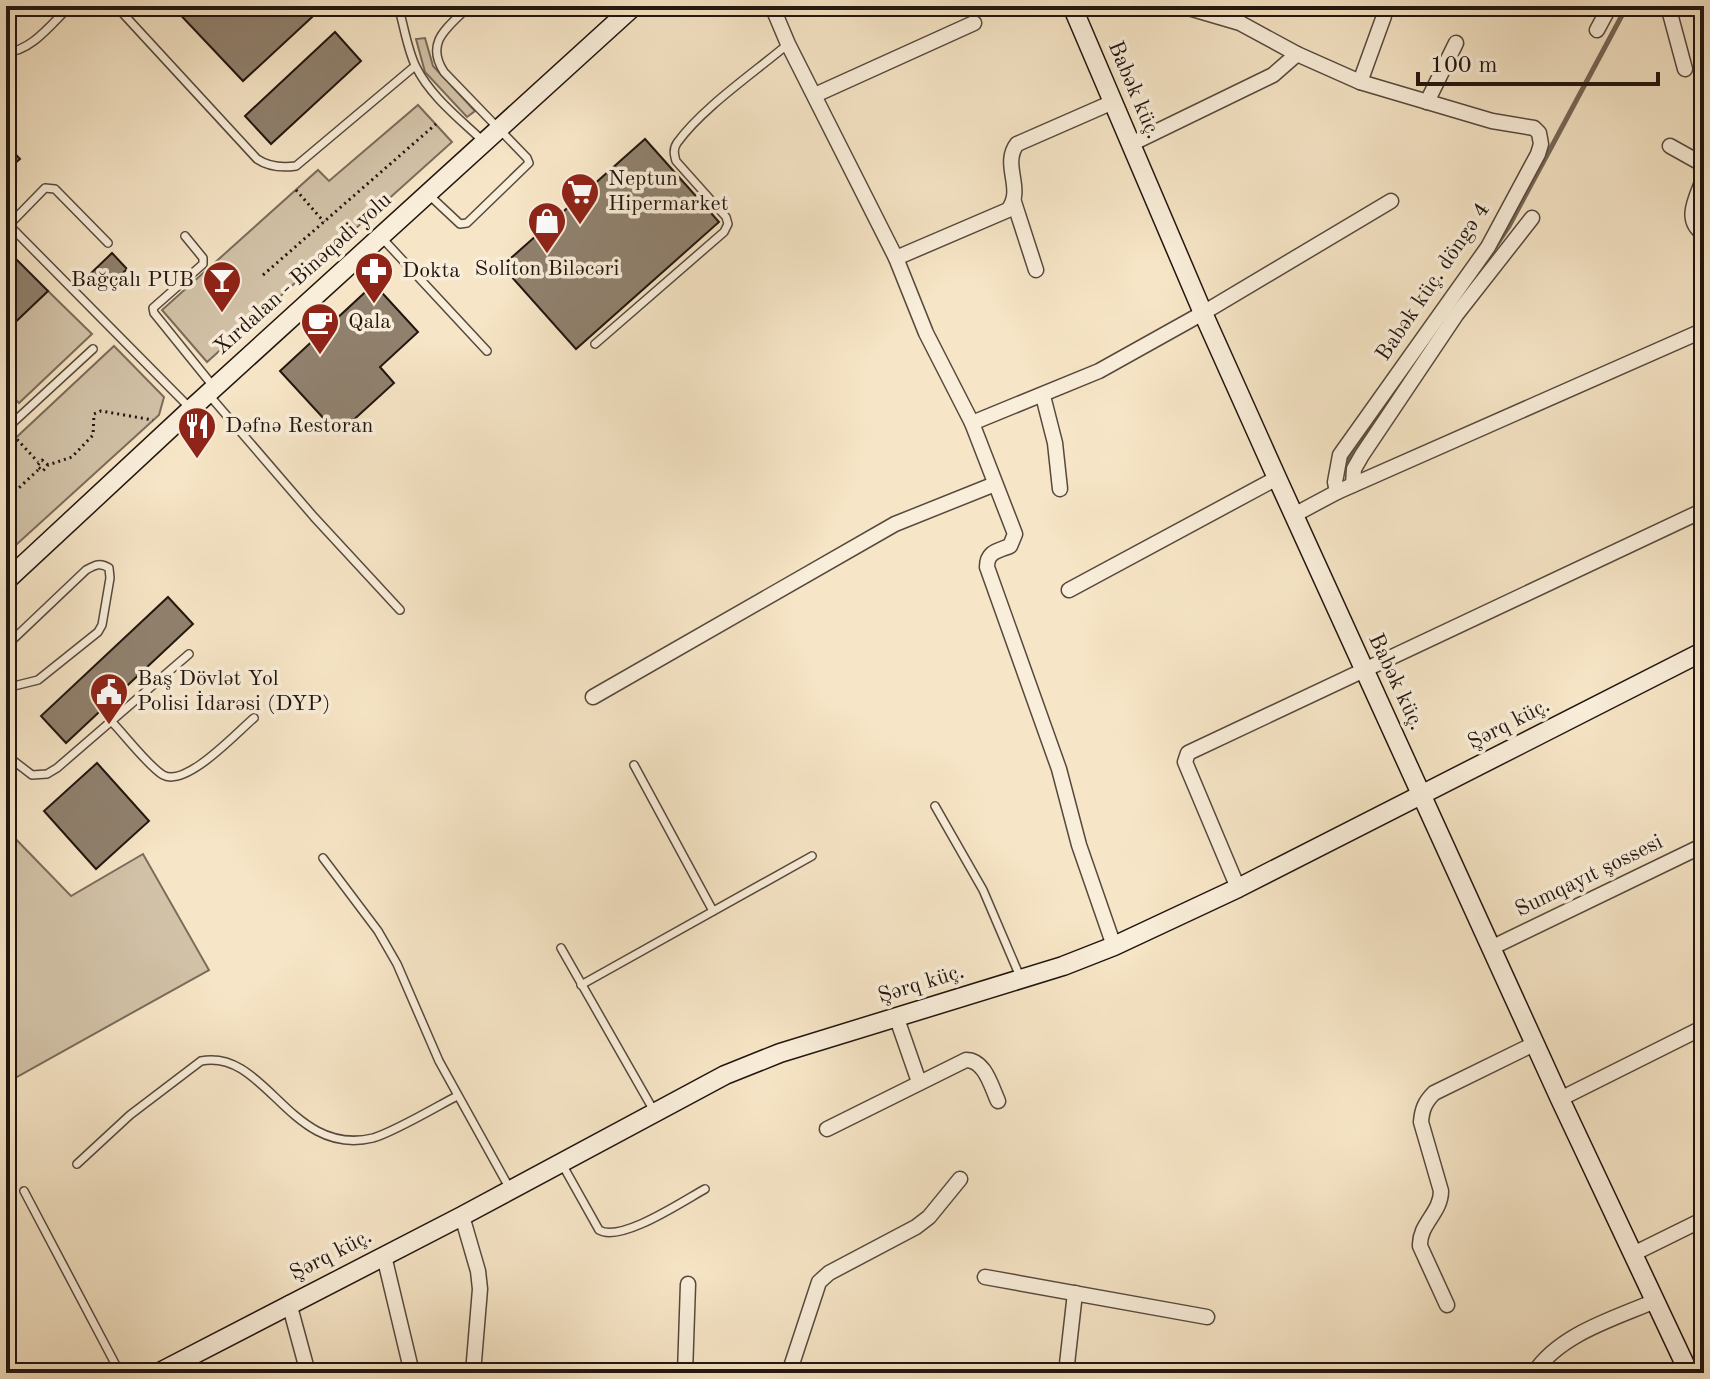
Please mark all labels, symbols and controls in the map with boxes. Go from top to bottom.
scale bar [1418,36,1658,86]
street label: Babək küç. [1104,38,1164,142]
text: 100 m [1430,54,1498,78]
place label: Neptun Hipermarket [608,168,728,215]
supermarket icon: Neptun Hipermarket [559,171,601,226]
street label: Xırdalan - Binəqədi yolu [210,189,396,359]
street label: Babək küç. döngə 4 [1372,199,1494,365]
shop icon: Soliton Biləcəri [526,200,568,255]
pharmacy icon: Dokta [353,250,395,305]
place label: Soliton Biləcəri [475,258,620,280]
bar icon: Bağçalı PUB [201,259,243,314]
place label: Dokta [402,260,460,282]
place label: Bağçalı PUB [71,269,194,291]
cafe icon: Qala [299,301,341,356]
place label: Qala [348,311,391,333]
restaurant icon: Dəfnə Restoran [176,405,218,460]
place label: Dəfnə Restoran [225,415,374,437]
street label: Babək küç. [1364,630,1428,734]
place label: Baş Dövlət Yol Polisi İdarəsi (DYP) [137,668,330,715]
public building icon: Baş Dövlət Yol Polisi İdarəsi (DYP) [88,671,130,726]
street label: Şərq küç. [1464,694,1554,754]
street label: Sumqayıt şossesi [1512,831,1666,921]
street label: Şərq küç. [875,960,967,1008]
street label: Şərq küç. [286,1225,376,1285]

